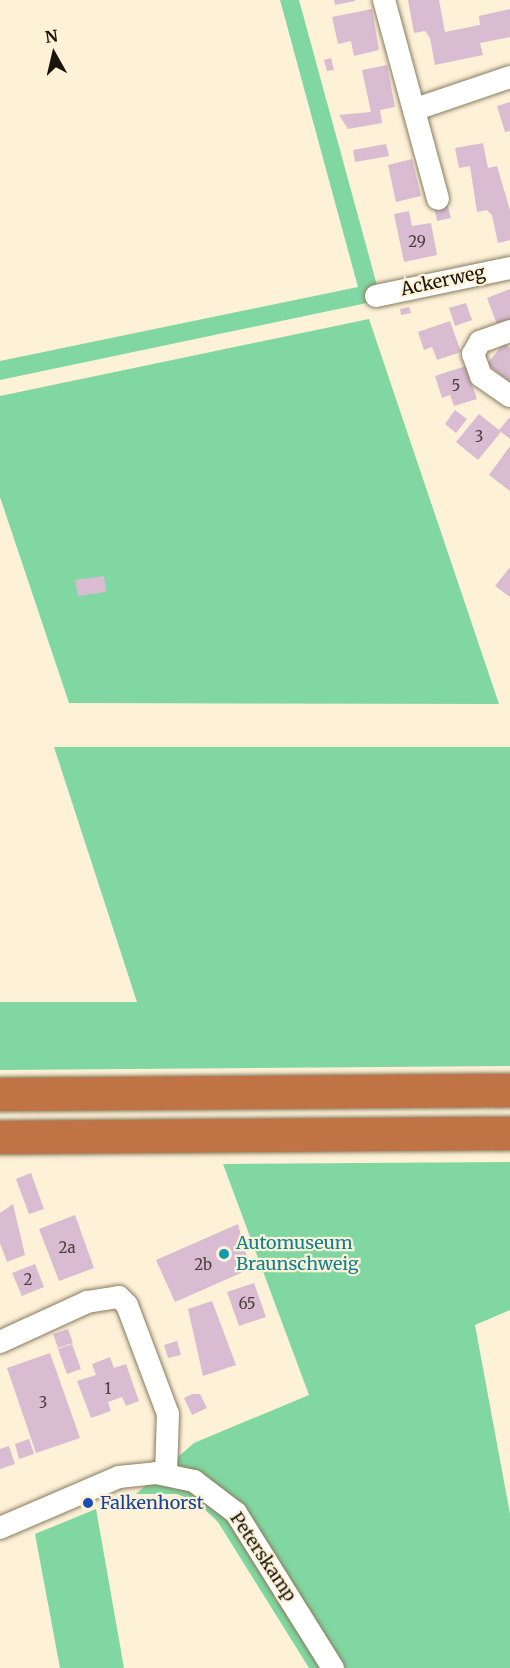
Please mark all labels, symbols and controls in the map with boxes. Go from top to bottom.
north arrow [24,24,84,84]
text: N [44,25,59,47]
house number: 29 [408,233,426,251]
street label: Ackerweg [399,262,487,300]
house number: 5 [452,377,460,395]
house number: 3 [475,428,483,446]
place label: Automuseum Braunschweig [236,1233,359,1276]
house number: 2a [58,1239,76,1257]
marker: Automuseum Braunschweig [217,1247,231,1261]
house number: 2b [194,1256,212,1274]
house number: 2 [24,1271,32,1289]
house number: 65 [238,1295,256,1313]
house number: 1 [105,1380,111,1398]
house number: 3 [39,1394,47,1412]
place label: Falkenhorst [100,1492,204,1514]
marker: Falkenhorst [81,1496,95,1510]
street label: Peterskamp [225,1508,301,1606]

